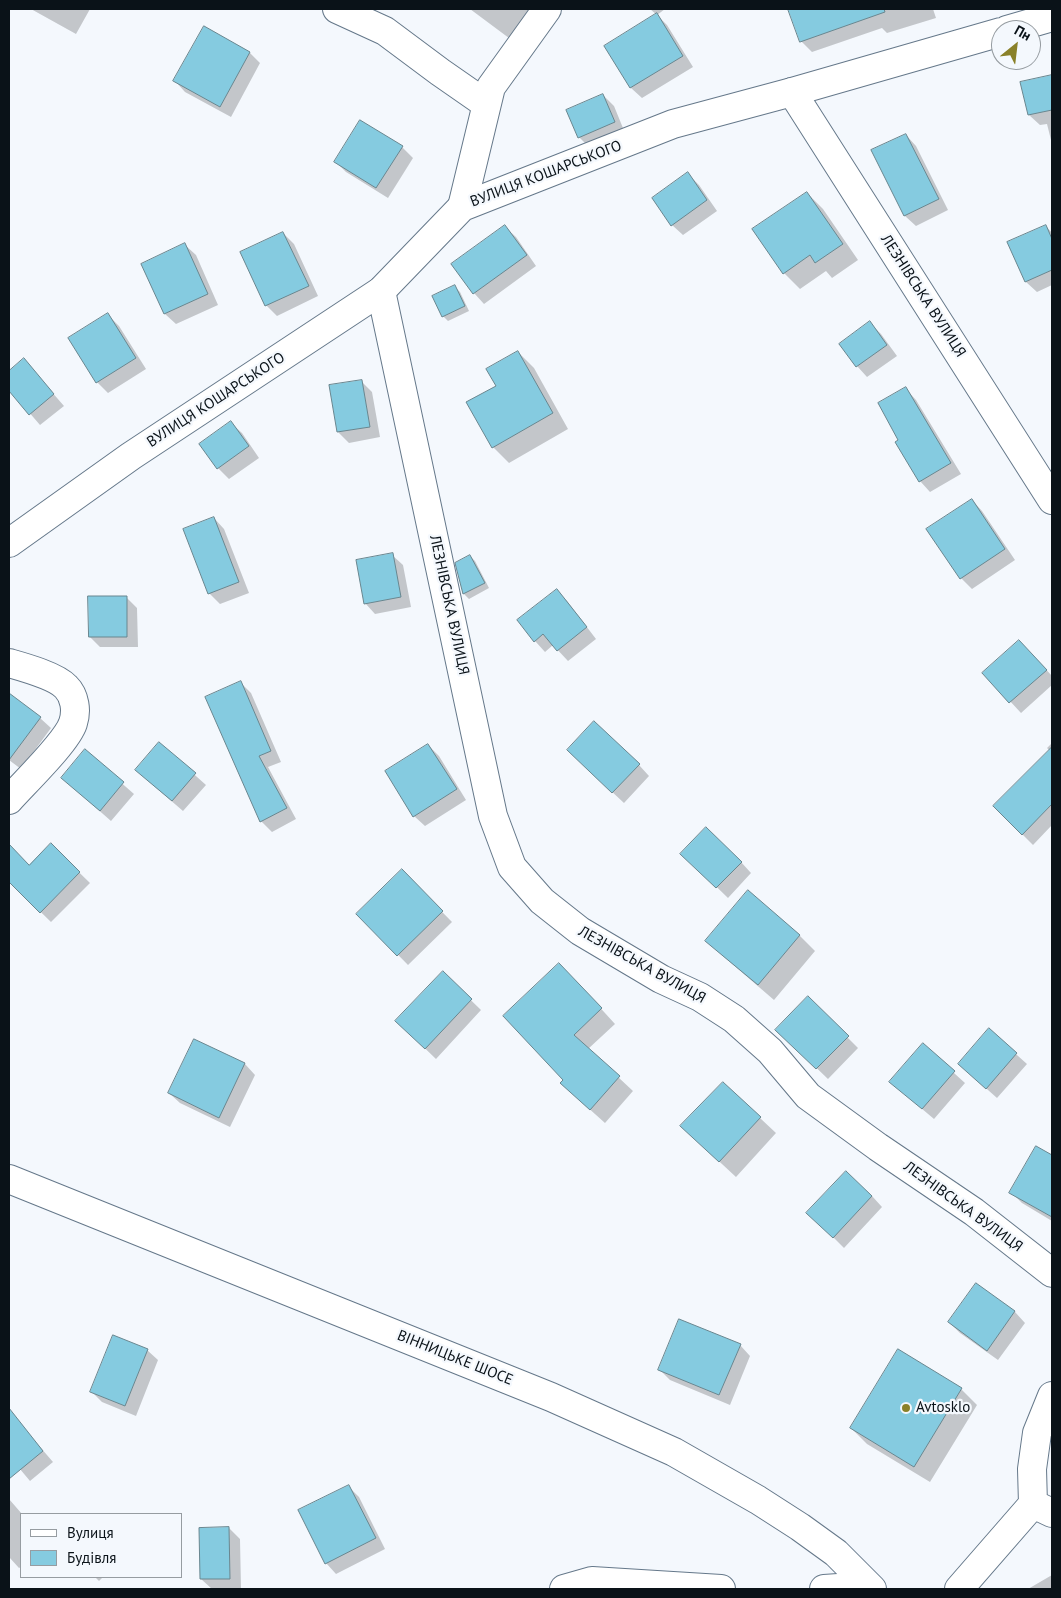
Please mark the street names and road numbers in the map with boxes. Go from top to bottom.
street label: ВУЛИЦЯ КОШАРСЬКОГО [468,137,624,211]
street label: ЛЕЗНІВСЬКА ВУЛИЦЯ [877,231,969,361]
street label: ВУЛИЦЯ КОШАРСЬКОГО [144,349,288,451]
street label: ЛЕЗНІВСЬКА ВУЛИЦЯ [425,533,473,677]
street label: ЛЕЗНІВСЬКА ВУЛИЦЯ [575,923,709,1007]
street label: ЛЕЗНІВСЬКА ВУЛИЦЯ [900,1158,1026,1256]
street label: ВІННИЦЬКЕ ШОСЕ [394,1327,516,1389]

